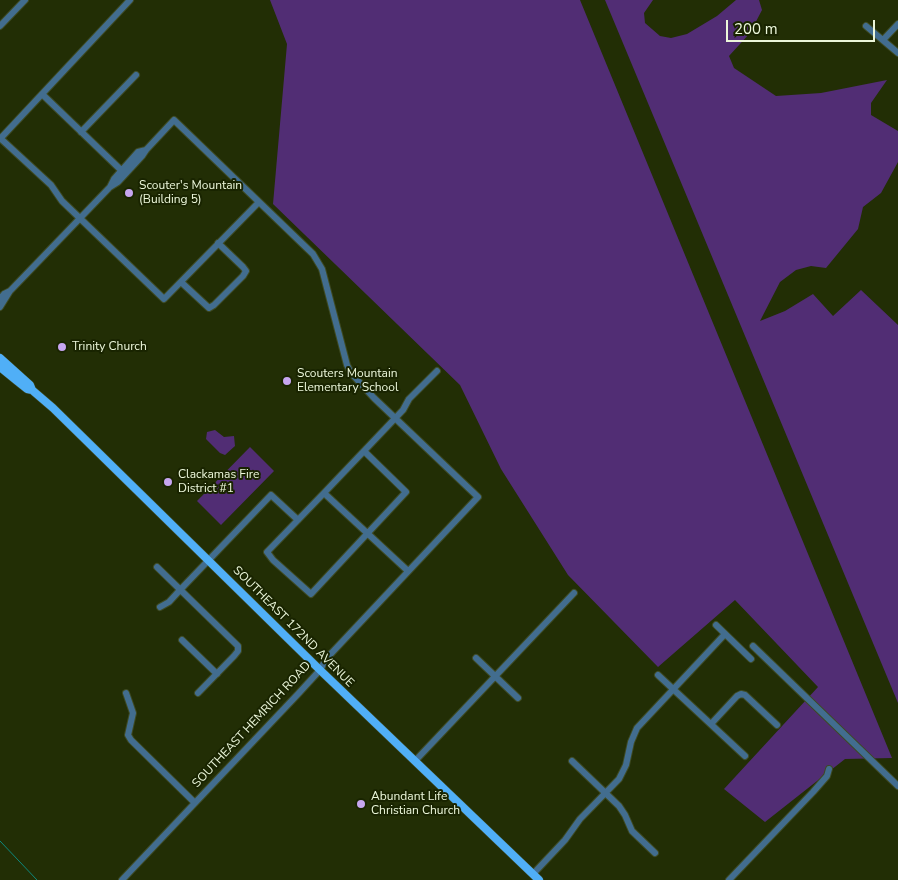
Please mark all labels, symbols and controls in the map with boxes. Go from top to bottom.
scale bar [728,10,877,42]
text: 200 m [734,19,778,39]
place label: Scouter's Mountain (Building 5) [139,179,242,207]
marker: Scouter's Mountain (Building 5) [123,187,135,199]
place label: Trinity Church [72,340,147,354]
marker: Trinity Church [56,341,68,353]
place label: Scouters Mountain Elementary School [297,367,398,395]
marker: Scouters Mountain Elementary School [281,375,293,387]
place label: Clackamas Fire District #1 [178,468,259,496]
marker: Clackamas Fire District #1 [162,476,174,488]
street label: SOUTHEAST 172ND AVENUE [230,564,356,690]
street label: SOUTHEAST HEMRICH ROAD [190,659,314,791]
place label: Abundant Life Christian Church [371,790,460,818]
marker: Abundant Life Christian Church [355,798,367,810]

